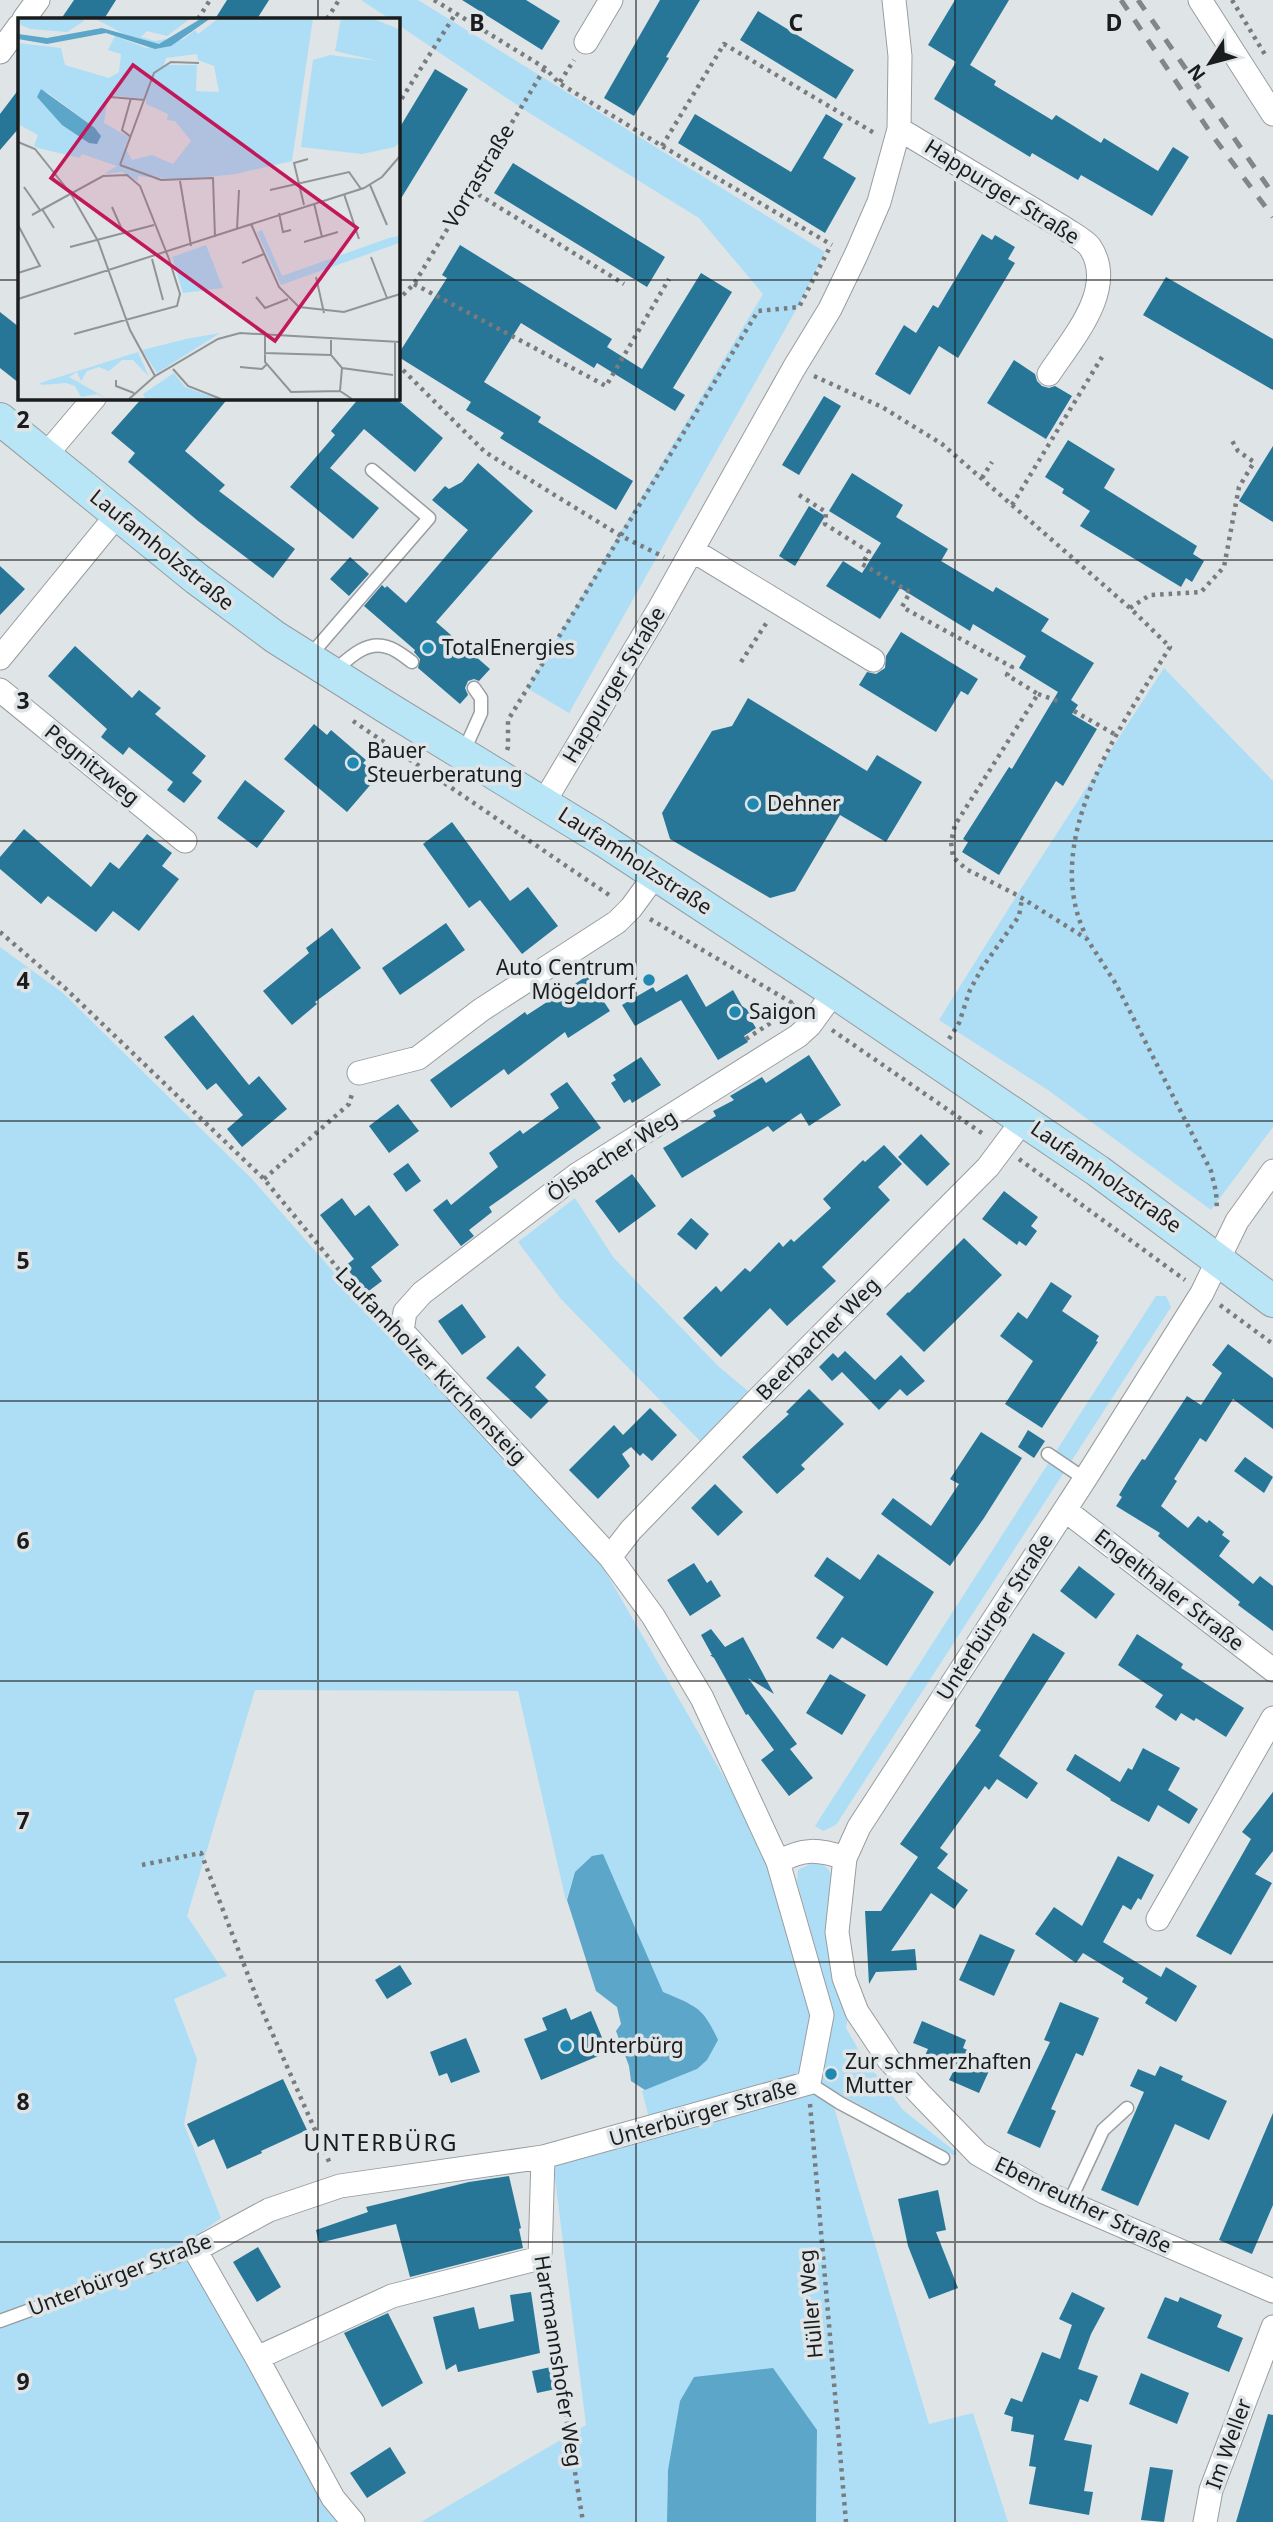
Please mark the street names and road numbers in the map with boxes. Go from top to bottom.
street label: Vorrastraße [436,118,520,233]
street label: Happurger Straße [920,132,1085,250]
street label: Laufamholzstraße [85,482,241,616]
street label: Happurger Straße [555,601,671,768]
street label: Pegnitzweg [39,717,146,811]
street label: Laufamholzstraße [553,800,718,920]
street label: Ölsbacher Weg [541,1103,682,1208]
street label: Laufamholzstraße [1026,1114,1188,1239]
street label: Laufamholzer Kirchensteig [330,1261,533,1470]
street label: Beerbacher Weg [750,1271,885,1406]
street label: Engelthaler Straße [1089,1522,1250,1657]
street label: Unterbürger Straße [930,1528,1059,1705]
street label: Unterbürger Straße [606,2072,800,2152]
street label: Ebenreuther Straße [990,2149,1176,2259]
street label: Unterbürger Straße [24,2226,215,2322]
street label: Hüller Weg [791,2248,829,2360]
street label: Hartmannshofer Weg [528,2253,590,2469]
street label: Im Weller [1199,2394,1257,2493]

